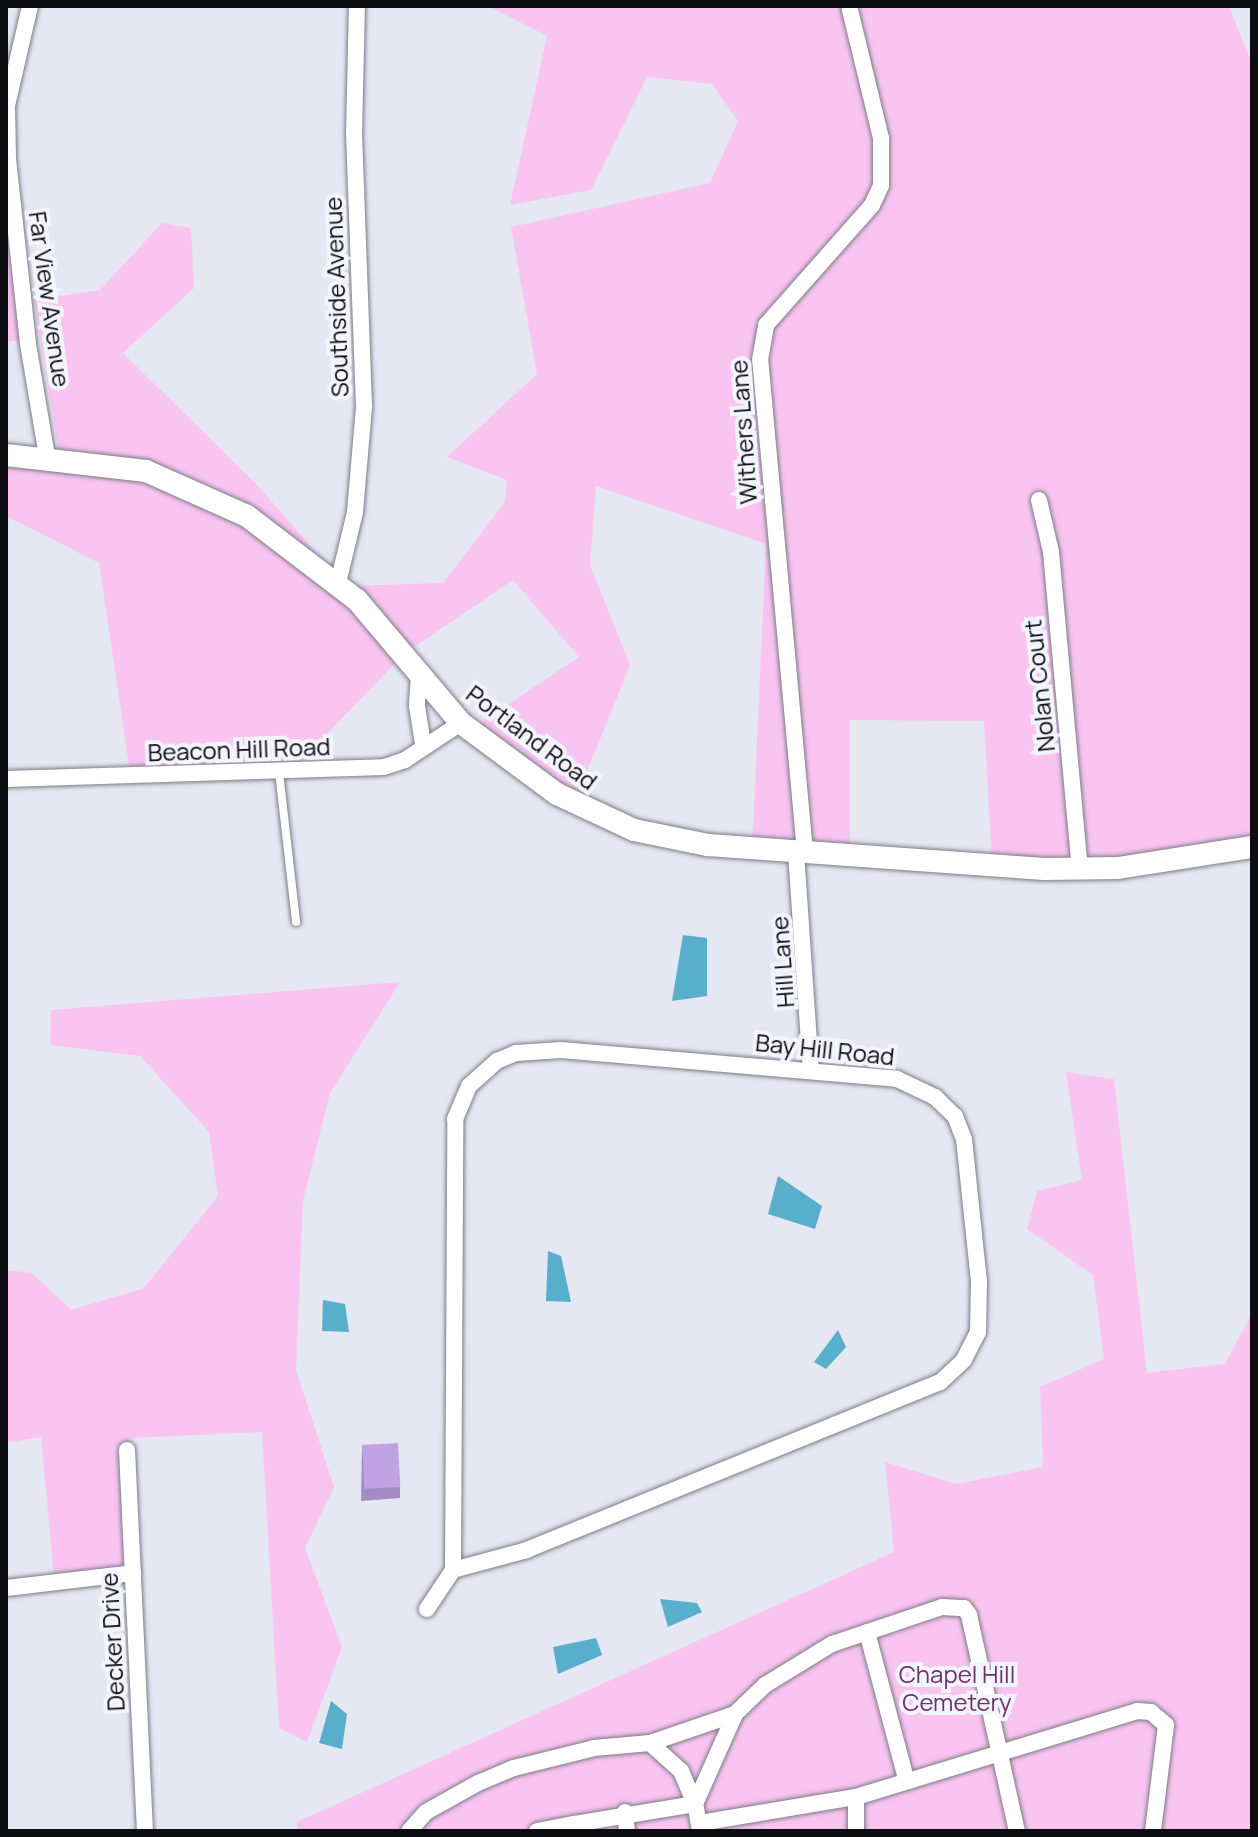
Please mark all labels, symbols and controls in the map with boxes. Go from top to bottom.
street label: Southside Avenue [318,196,354,398]
street label: Far View Avenue [23,209,77,389]
street label: Withers Lane [724,359,762,505]
street label: Nolan Court [1018,619,1060,753]
street label: Portland Road [461,679,603,795]
street label: Beacon Hill Road [147,731,331,767]
street label: Hill Lane [764,915,800,1009]
street label: Bay Hill Road [754,1027,896,1071]
street label: Decker Drive [94,1572,130,1712]
park label: Chapel Hill Cemetery [899,1660,1015,1716]

